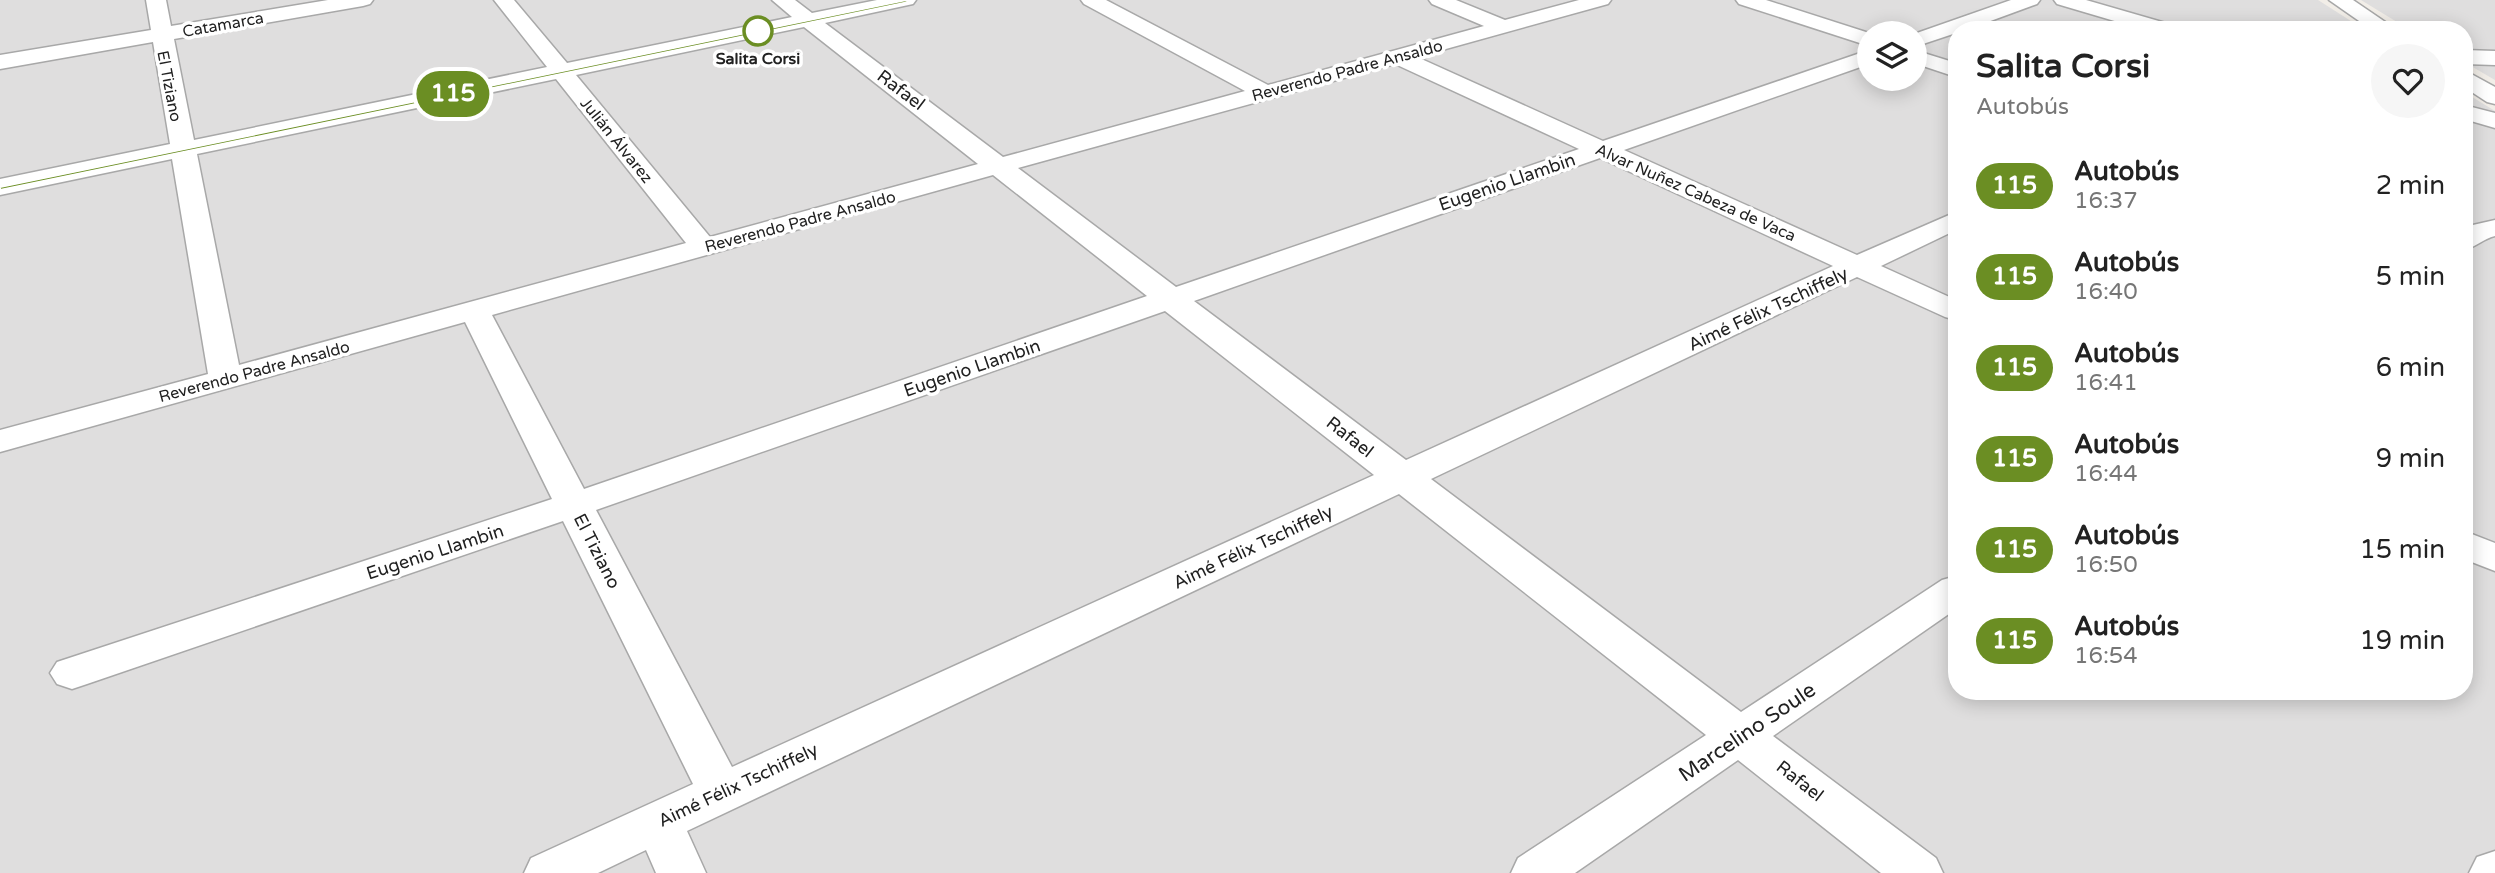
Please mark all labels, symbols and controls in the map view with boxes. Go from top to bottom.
street label: Catamarca [181,8,265,42]
marker: Salita Corsi [743,16,773,46]
map controls [1857,21,1927,91]
button: layers [1857,21,1927,91]
street label: Reverendo Padre Ansaldo [1249,36,1445,106]
button: heart [2371,44,2445,118]
text: Salita Corsi [1976,47,2150,86]
street label: El Tiziano [152,49,186,124]
place label: Salita Corsi [716,49,800,69]
street label: Rafael [873,65,929,115]
line badge: 115 [413,71,493,117]
text: 115 [430,79,476,108]
text: Autobús [1976,93,2069,121]
street label: Julián Álvarez [576,94,657,187]
street label: Alvar Nuñez Cabeza de Vaca [1592,140,1799,246]
street label: Eugenio Llambin [1436,148,1578,216]
text: Autobús [2074,156,2179,187]
text: 2 min [2376,170,2445,201]
text: 115 [1992,171,2037,200]
street label: Reverendo Padre Ansaldo [702,187,898,257]
text: 16:37 [2074,187,2138,215]
text: Autobús [2074,247,2179,278]
text: 5 min [2376,261,2445,292]
street label: Aimé Félix Tschiffely [1685,262,1852,356]
text: 115 [1992,262,2037,291]
text: 16:40 [2074,278,2138,306]
street label: Eugenio Llambin [901,334,1043,402]
street label: Reverendo Padre Ansaldo [156,337,352,407]
text: Autobús [2074,338,2179,369]
text: 6 min [2376,352,2445,383]
text: 115 [1992,353,2037,382]
text: 16:41 [2074,369,2138,397]
street label: Rafael [1322,412,1378,462]
text: Autobús [2074,429,2179,460]
text: 9 min [2376,443,2445,474]
text: 115 [1992,444,2037,473]
text: 16:44 [2074,460,2138,488]
street label: Aimé Félix Tschiffely [1170,500,1337,594]
street label: El Tiziano [569,510,625,592]
street label: Eugenio Llambin [364,519,506,585]
text: Autobús [2074,520,2179,551]
text: 15 min [2359,534,2445,565]
text: 115 [1992,535,2037,564]
text: 16:50 [2074,551,2138,579]
text: Autobús [2074,611,2179,642]
text: 19 min [2359,625,2445,656]
text: 115 [1992,626,2037,655]
text: 16:54 [2074,642,2138,670]
street label: Marcelino Soule [1674,677,1821,787]
street label: Aimé Félix Tschiffely [655,738,822,832]
street label: Rafael [1772,756,1828,806]

